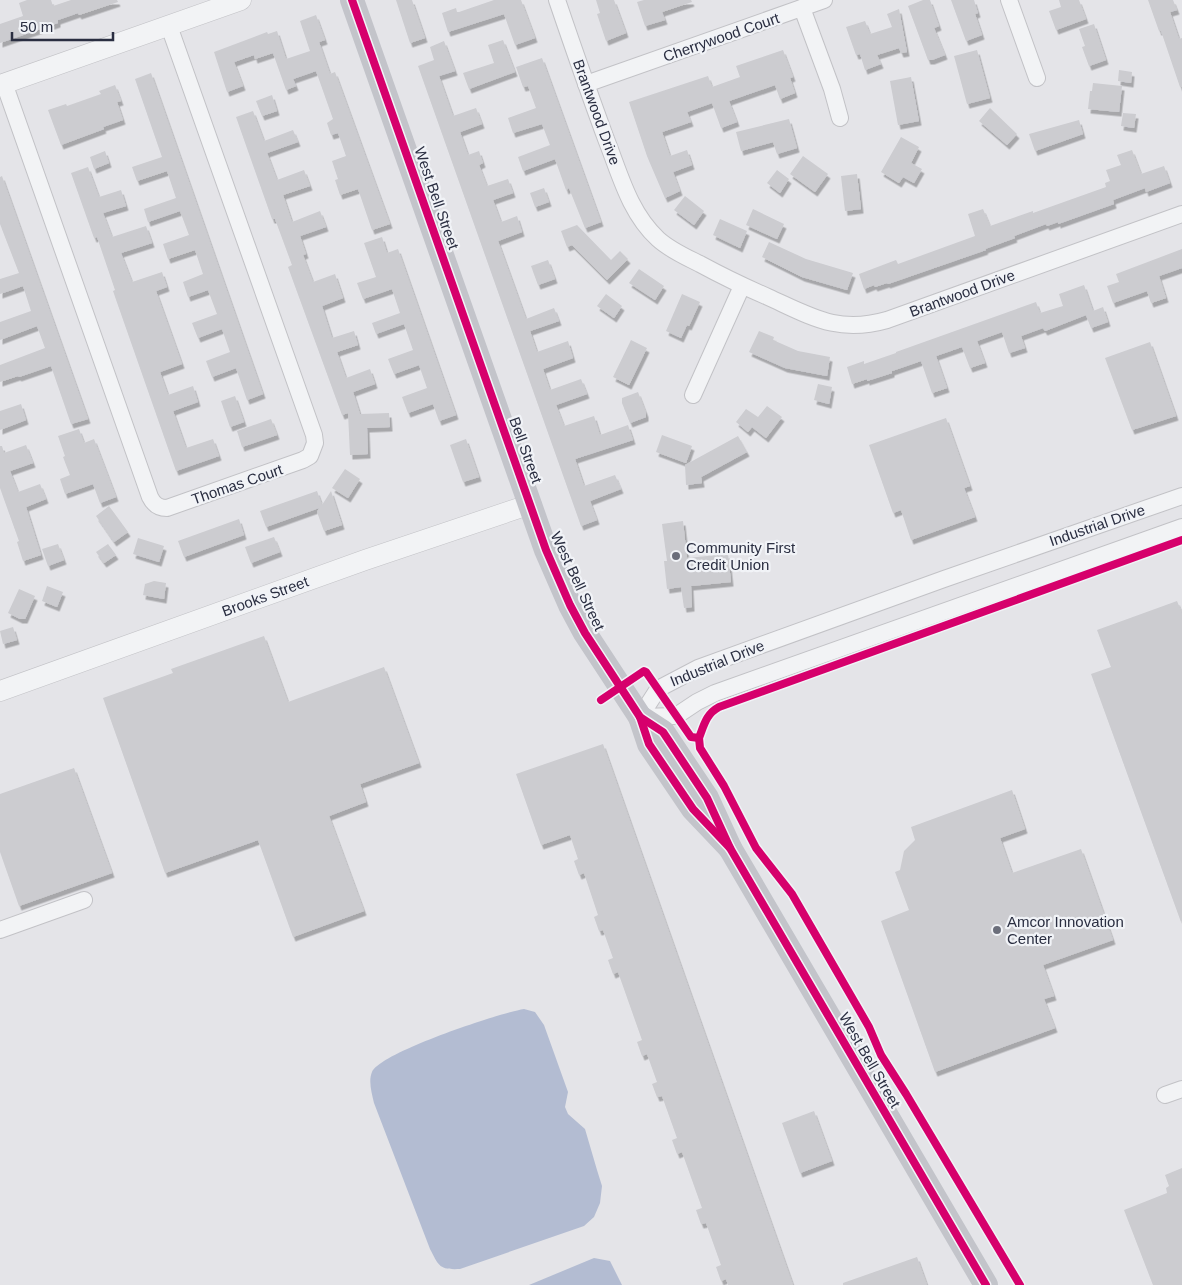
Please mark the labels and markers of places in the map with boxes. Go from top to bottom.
place label: Community First Credit Union [686,539,796,573]
marker: Community First Credit Union [670,550,682,562]
place label: Amcor Innovation Center [1007,913,1124,947]
marker: Amcor Innovation Center [991,924,1003,936]

